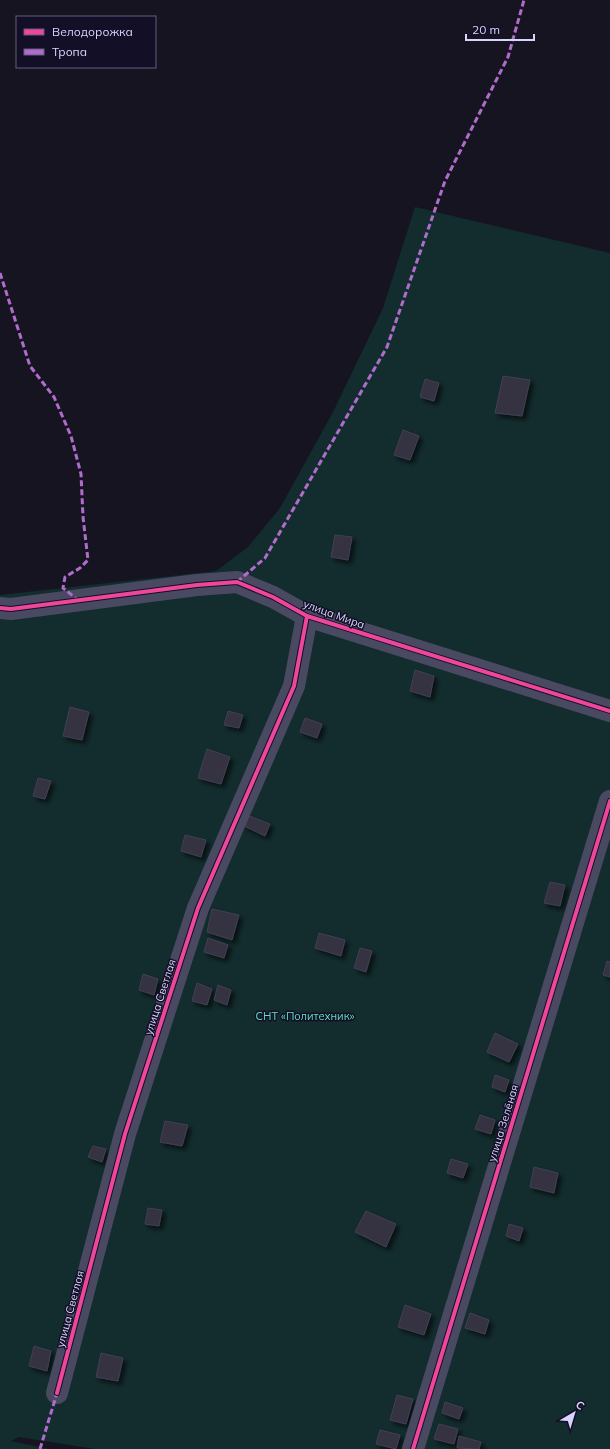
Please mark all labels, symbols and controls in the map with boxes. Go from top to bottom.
legend [16,16,156,68]
scale bar [466,16,534,42]
text: 20 m [472,22,500,37]
text: Велодорожка [52,24,133,39]
text: Тропа [52,44,87,59]
street label: улица Мира [301,596,367,632]
street label: улица Светлая [141,957,179,1037]
park label: СНТ «Политехник» [256,1009,355,1023]
street label: улица Зелёная [485,1083,521,1163]
street label: улица Светлая [53,1269,87,1349]
north arrow [554,1393,594,1433]
text: С [573,1397,588,1413]

